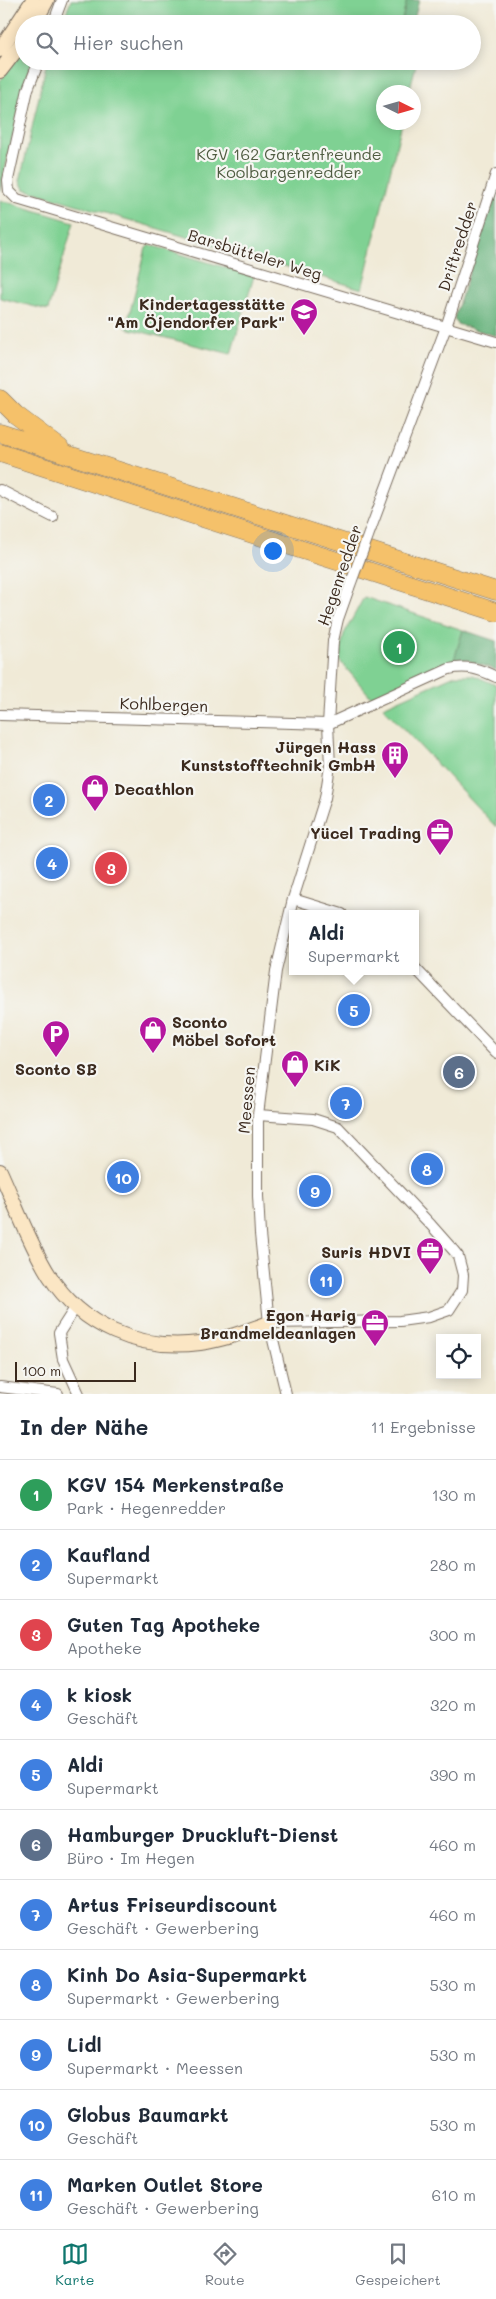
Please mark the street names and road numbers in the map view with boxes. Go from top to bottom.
street label: Driftredder [433,198,481,294]
street label: Barsbütteler Weg [185,224,325,284]
street label: Hegenredder [312,522,366,628]
street label: Kohlbergen [119,692,209,716]
street label: Meessen [233,1066,259,1134]

